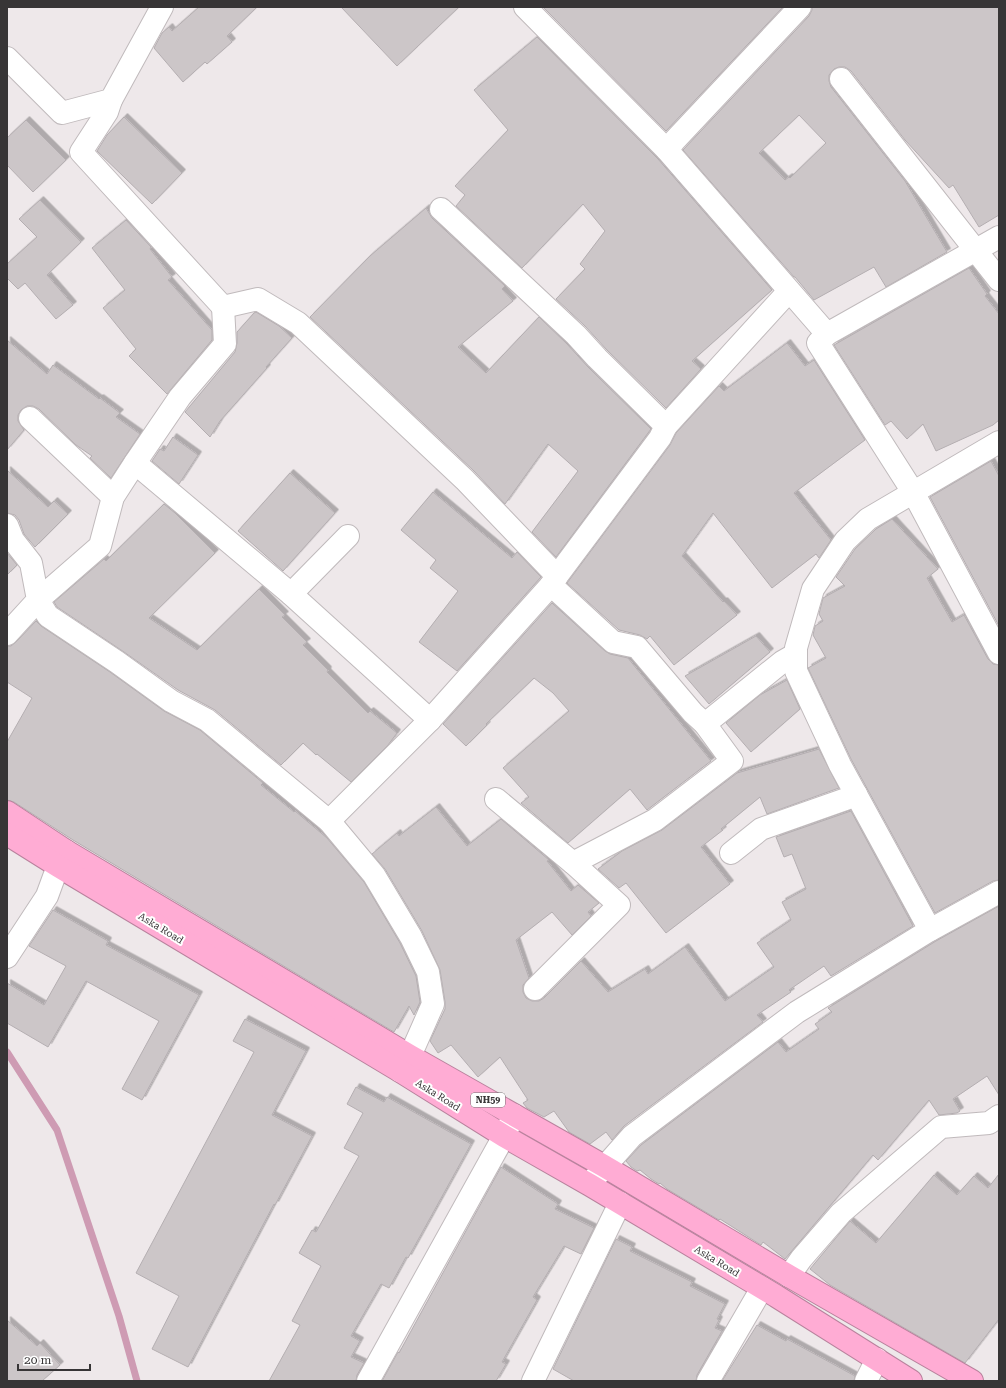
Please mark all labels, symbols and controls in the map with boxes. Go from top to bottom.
street label: Aska Road [137,910,186,946]
street label: Aska Road [414,1077,463,1113]
road number: NH59 [471,1093,505,1107]
street label: Aska Road [693,1243,742,1279]
scale bar [18,1346,90,1372]
text: 20 m [24,1353,51,1367]

